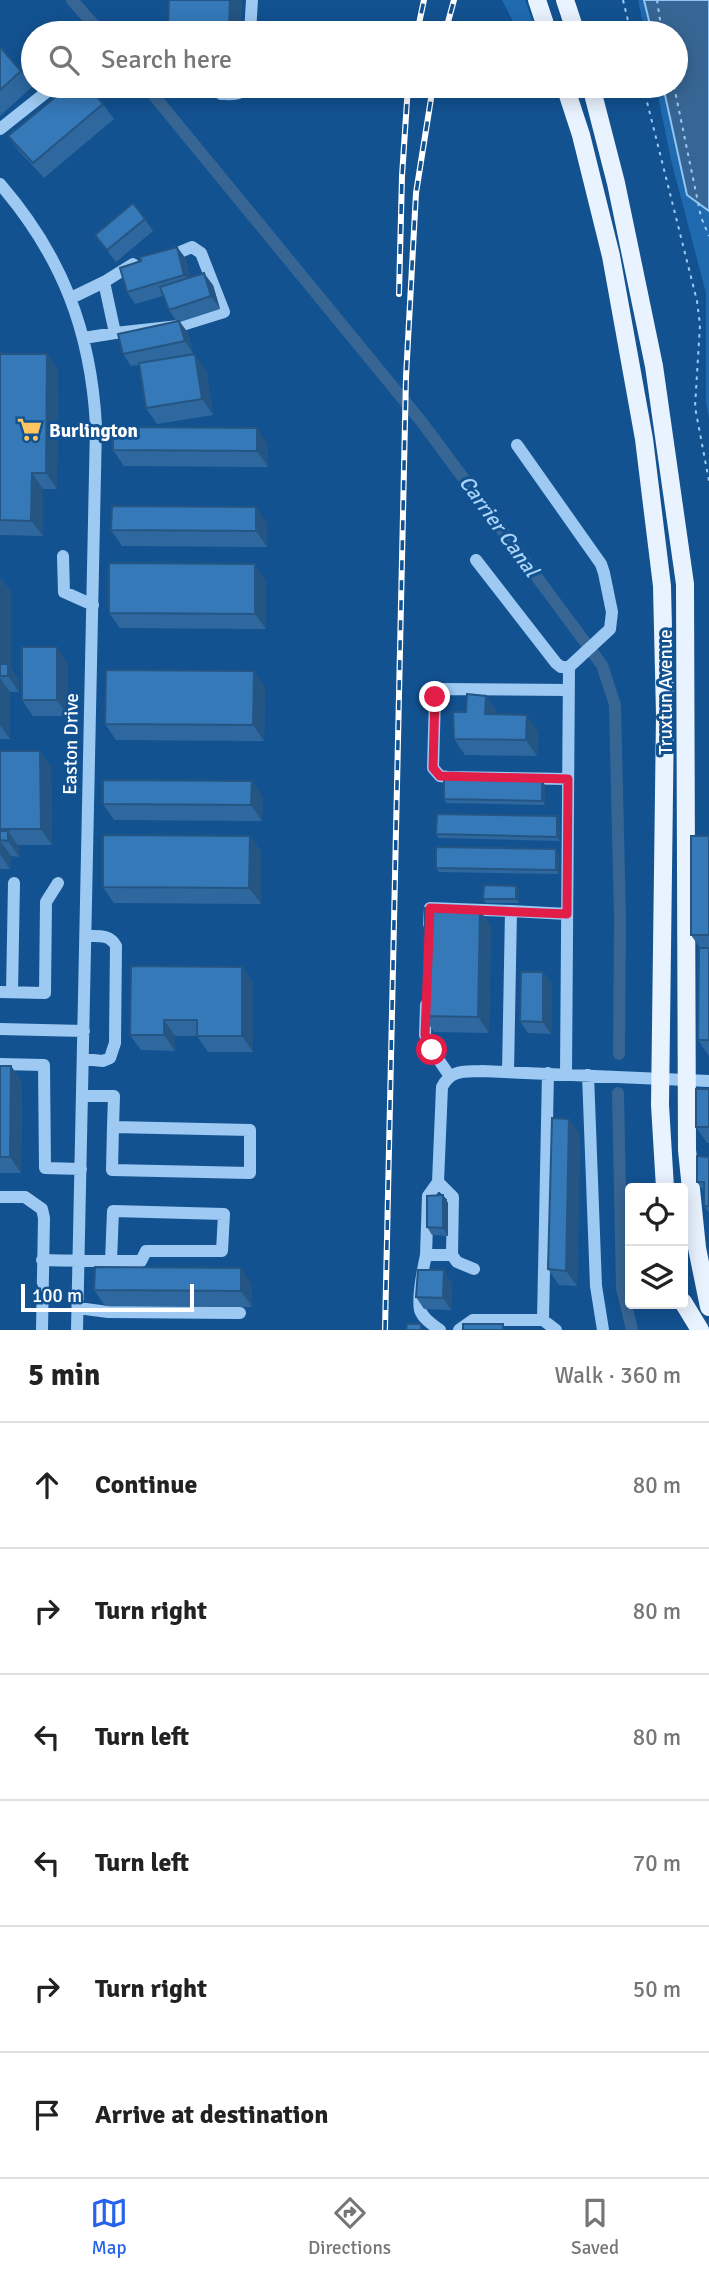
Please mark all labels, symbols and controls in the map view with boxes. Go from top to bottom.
search box [21,21,688,98]
icon: search [45,41,83,79]
text: Search here [101,44,232,76]
supermarket icon: Burlington [15,416,43,444]
place label: Burlington [49,419,138,443]
water label: Carrier Canal [454,470,546,583]
street label: Truxtun Avenue [654,629,678,755]
route end [419,681,450,712]
street label: Easton Drive [58,693,84,795]
route start [416,1034,447,1065]
map controls [625,1183,688,1309]
button: locate [625,1183,688,1246]
button: layers [625,1246,688,1309]
scale bar [21,1281,194,1313]
text: 100 m [32,1284,82,1308]
text: 5 min [28,1357,100,1394]
text: Walk · 360 m [555,1361,681,1390]
icon: ahead [28,1466,66,1504]
text: Continue [95,1469,197,1501]
text: 80 m [633,1471,681,1500]
icon: right [28,1592,66,1630]
text: Turn right [95,1595,207,1627]
text: 80 m [633,1597,681,1626]
icon: left [28,1718,66,1756]
text: Turn left [95,1721,189,1753]
text: 80 m [633,1723,681,1752]
icon: left [28,1844,66,1882]
text: Turn left [95,1847,189,1879]
text: 70 m [633,1849,681,1878]
icon: right [28,1970,66,2008]
text: Turn right [95,1973,207,2005]
text: 50 m [633,1975,681,2004]
icon: arrive [28,2096,66,2134]
text: Arrive at destination [95,2099,328,2131]
tab: Map [90,2194,128,2260]
tab: Directions [308,2194,391,2260]
tab: Saved [571,2194,619,2260]

